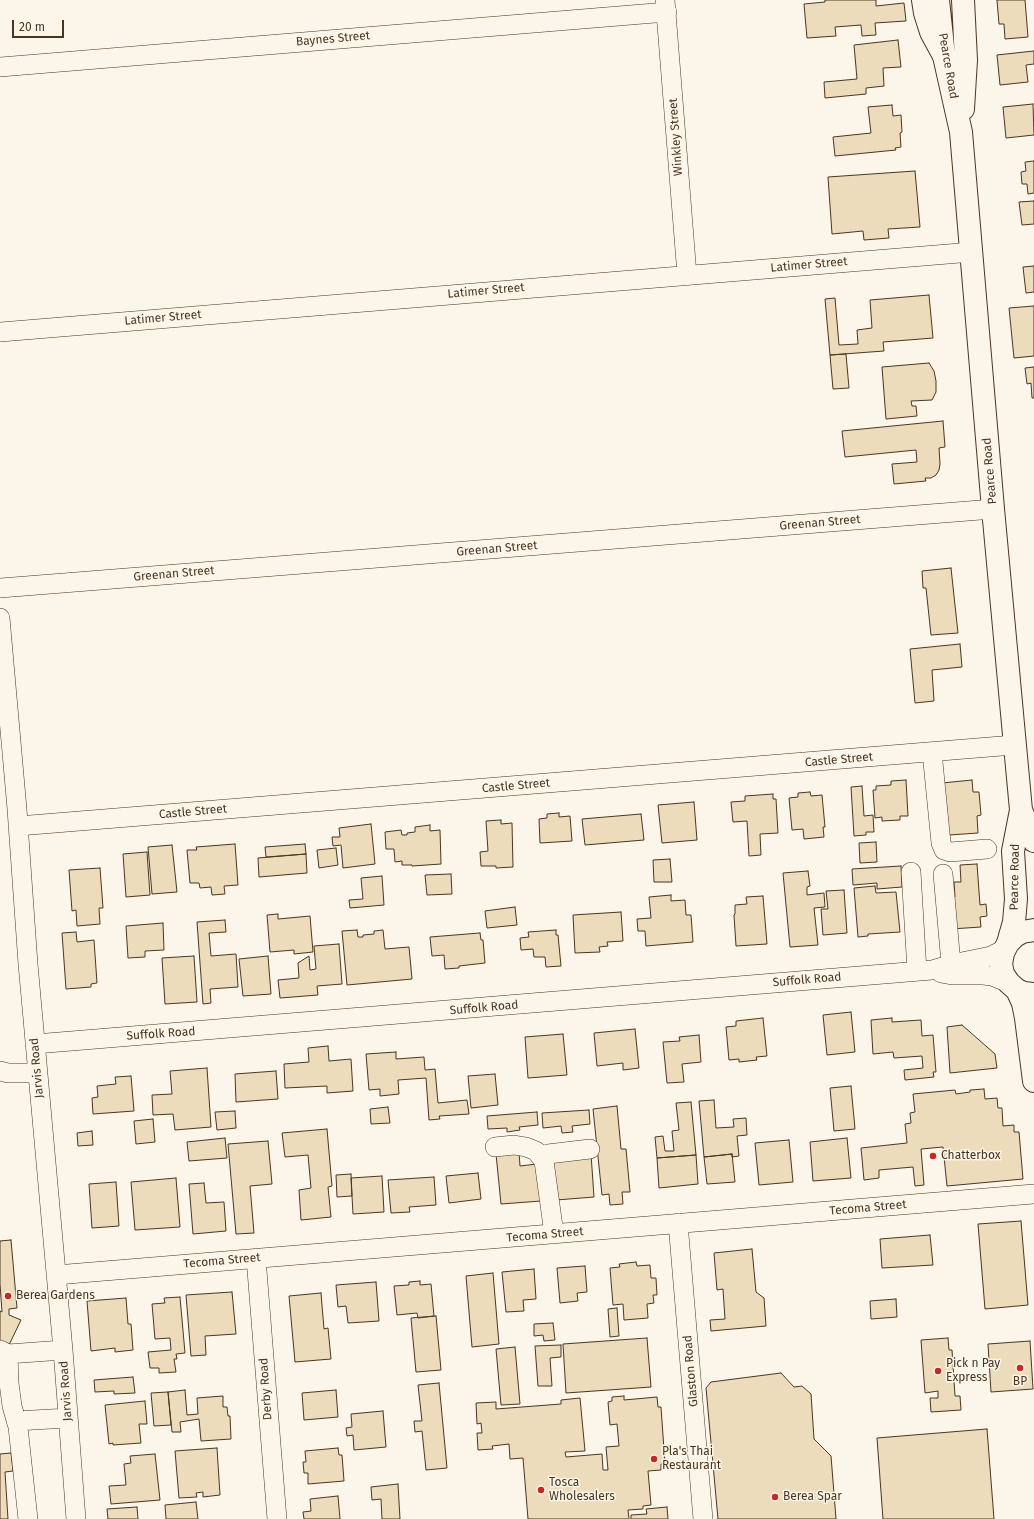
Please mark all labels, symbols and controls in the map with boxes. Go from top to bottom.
scale bar [14,12,66,38]
text: 20 m [19,20,45,34]
street label: Baynes Street [295,29,371,49]
street label: Pearce Road [935,32,961,100]
street label: Winkley Street [666,98,686,176]
street label: Latimer Street [770,254,848,276]
street label: Latimer Street [447,280,525,302]
street label: Latimer Street [124,307,202,329]
street label: Pearce Road [980,437,1000,505]
street label: Greenan Street [779,512,861,534]
street label: Greenan Street [456,538,538,560]
street label: Greenan Street [133,563,215,585]
street label: Castle Street [804,750,874,770]
street label: Castle Street [481,776,551,796]
street label: Castle Street [158,802,228,822]
street label: Pearce Road [1007,844,1023,910]
street label: Suffolk Road [772,970,842,990]
street label: Suffolk Road [449,998,519,1018]
street label: Suffolk Road [126,1024,196,1044]
street label: Jarvis Road [27,1037,47,1099]
place label: Chatterbox [941,1149,1001,1163]
marker: Chatterbox [928,1151,938,1161]
street label: Tecoma Street [829,1197,907,1219]
street label: Tecoma Street [506,1224,584,1246]
street label: Tecoma Street [183,1250,261,1272]
place label: Berea Gardens [16,1289,95,1303]
marker: Berea Gardens [3,1291,13,1301]
street label: Glaston Road [681,1334,701,1408]
street label: Derby Road [257,1357,275,1421]
place label: Pick n Pay Express [946,1357,1000,1385]
street label: Jarvis Road [57,1360,75,1422]
marker: BP [1015,1363,1025,1373]
marker: Pick n Pay Express [933,1366,943,1376]
place label: BP [1013,1375,1027,1389]
place label: Pla's Thai Restaurant [662,1445,721,1473]
marker: Pla's Thai Restaurant [649,1454,659,1464]
place label: Tosca Wholesalers [549,1476,615,1504]
marker: Tosca Wholesalers [536,1485,546,1495]
place label: Berea Spar [783,1490,842,1504]
marker: Berea Spar [770,1492,780,1502]

